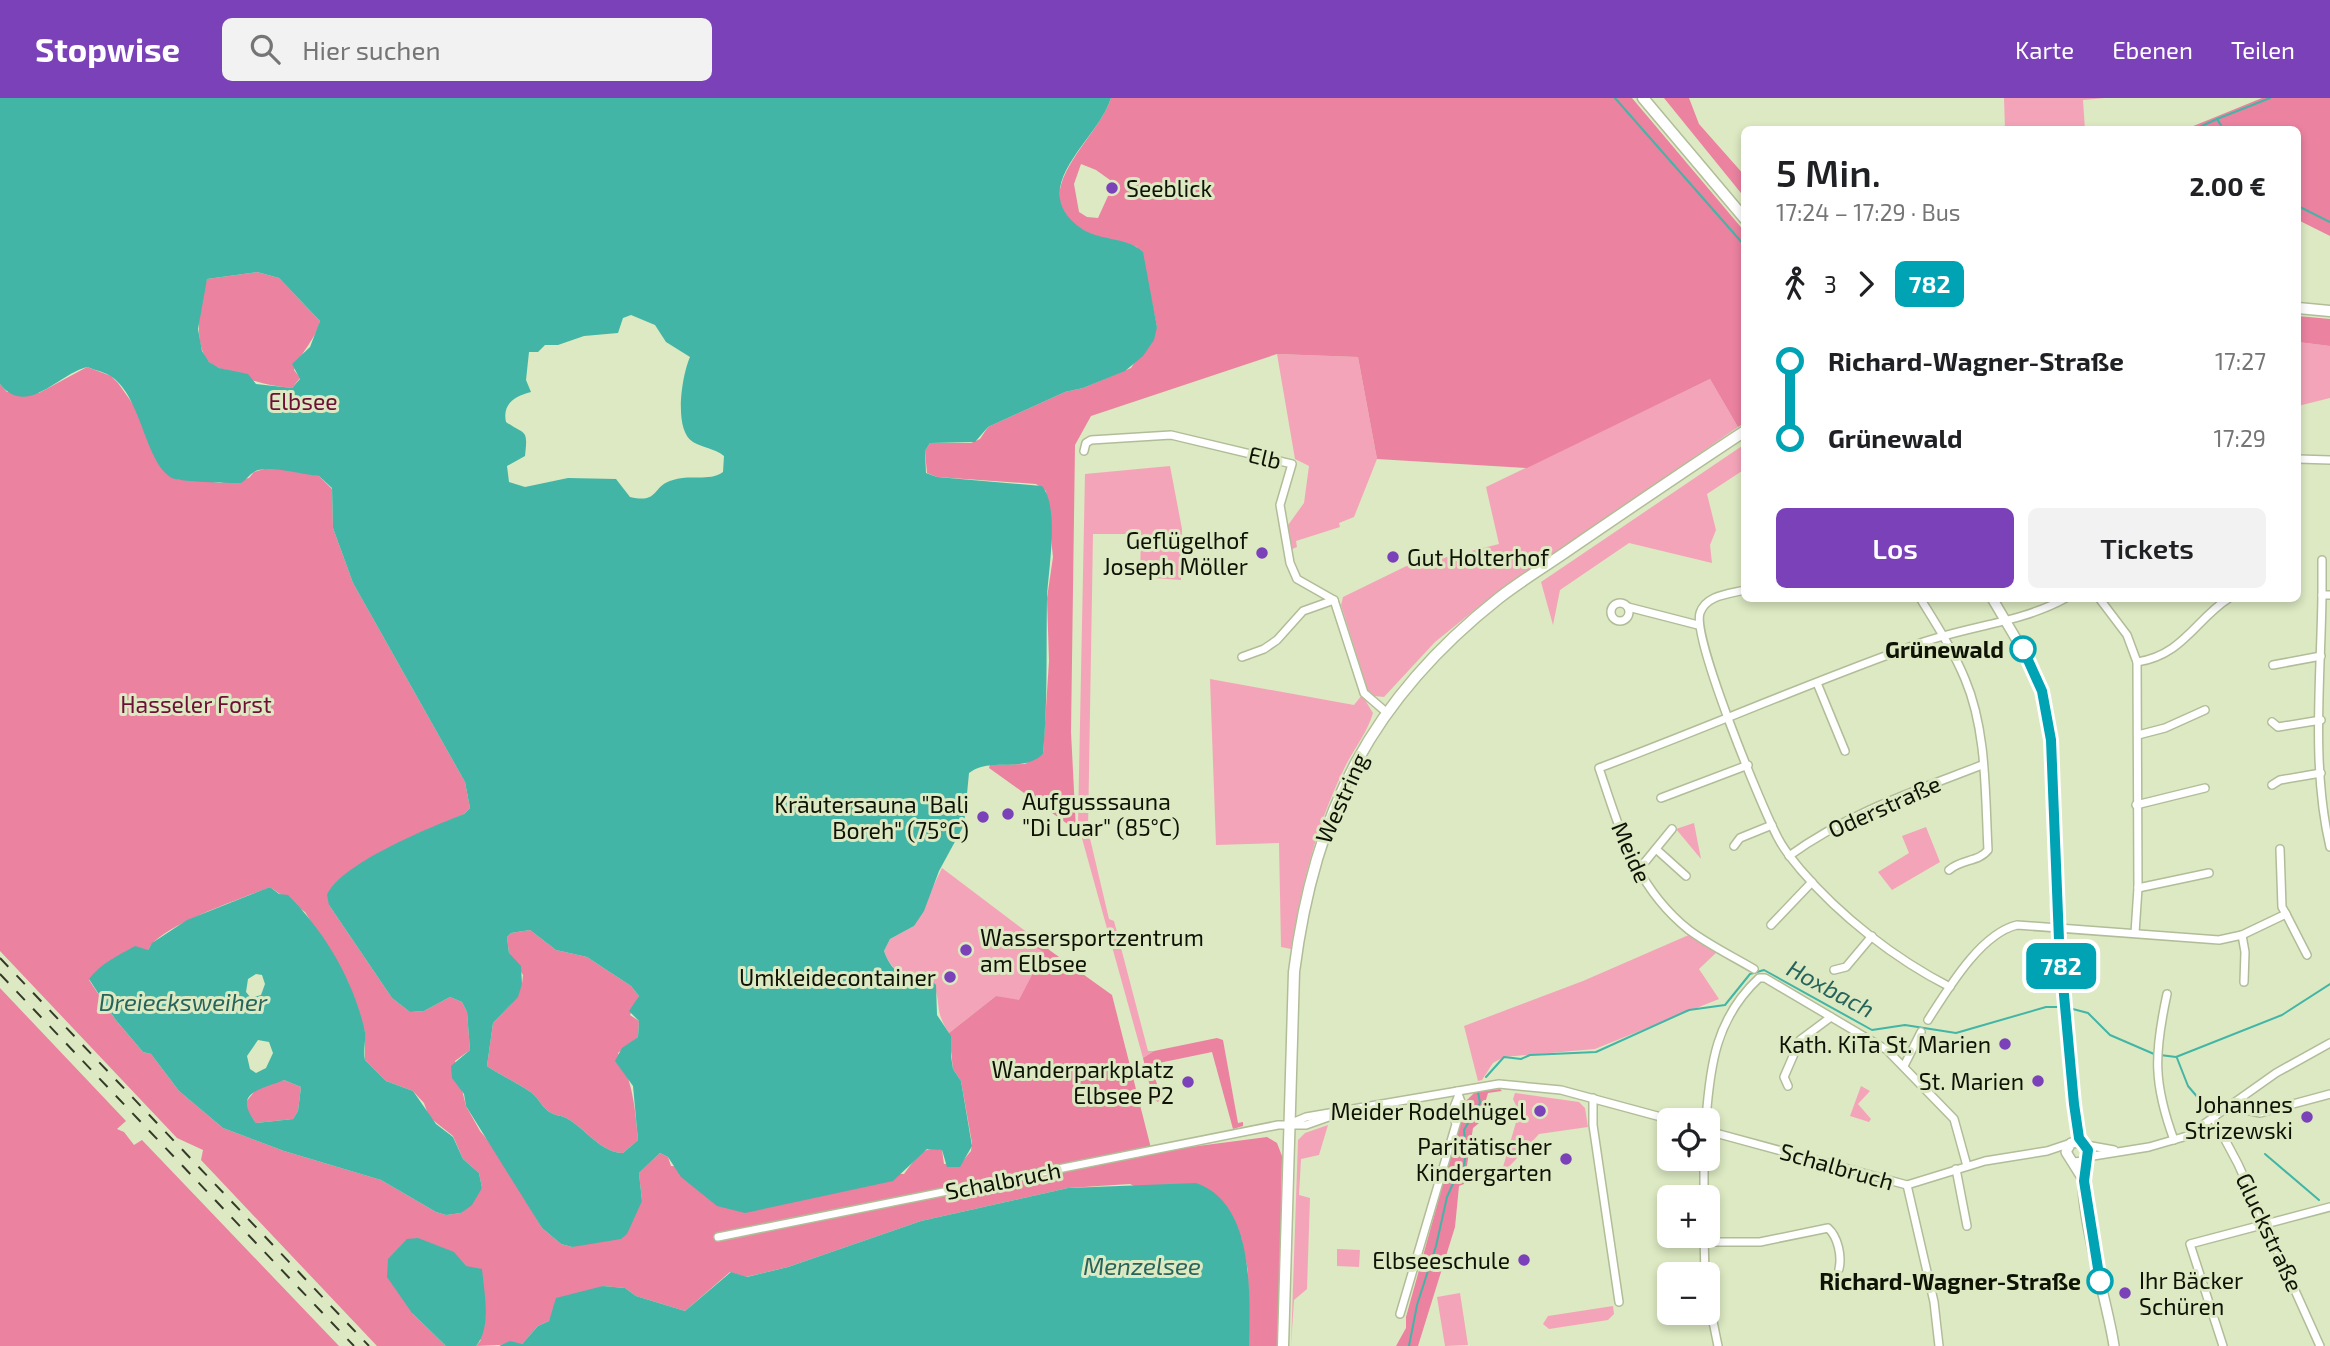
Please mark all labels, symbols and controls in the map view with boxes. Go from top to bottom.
search box [222,18,712,81]
text: Stopwise [35,29,180,69]
icon: search [246,30,284,68]
text: Hier suchen [302,34,441,65]
text: Karte [2015,35,2074,64]
text: Ebenen [2112,35,2193,64]
text: Teilen [2231,35,2295,64]
text: 5 Min. [1776,149,1881,195]
text: 2.00 € [2189,170,2266,201]
place label: Seeblick [1126,174,1212,202]
marker: Seeblick [1104,180,1120,196]
text: 17:24 – 17:29 · Bus [1776,198,1960,226]
icon: walk [1776,265,1814,303]
icon: forward [1847,265,1885,303]
text: 782 [1909,269,1950,298]
text: 3 [1824,270,1837,298]
text: Richard-Wagner-Straße [1828,345,2124,376]
text: 17:27 [2215,347,2266,375]
park label: Elbsee [268,387,338,415]
text: Grünewald [1828,422,1962,453]
text: 17:29 [2214,424,2266,452]
street label: Elb [1246,440,1284,474]
button: Los [1776,508,2014,588]
button: Tickets [2028,508,2266,588]
place label: Geflügelhof Joseph Möller [1103,526,1249,580]
place label: Gut Holterhof [1407,543,1550,571]
marker: Geflügelhof Joseph Möller [1254,545,1270,561]
marker: Gut Holterhof [1385,549,1401,565]
place label: Grünewald [1885,635,2004,663]
marker: Grünewald [2010,636,2036,662]
park label: Hasseler Forst [120,690,272,718]
street label: Westring [1309,749,1373,847]
street label: Oderstraße [1823,769,1945,843]
place label: Aufgusssauna "Di Luar" (85°C) [1022,787,1180,841]
place label: Kräutersauna "Bali Boreh" (75°C) [774,790,969,844]
marker: Aufgusssauna "Di Luar" (85°C) [1000,806,1016,822]
marker: Kräutersauna "Bali Boreh" (75°C) [975,809,991,825]
street label: Meide [1606,817,1658,887]
place label: Wassersportzentrum am Elbsee [980,923,1204,977]
marker: Wassersportzentrum am Elbsee [958,942,974,958]
line badge: 782 [2021,943,2101,989]
text: 782 [2040,951,2082,980]
water label: Hoxbach [1782,953,1880,1023]
place label: Umkleidecontainer [739,963,936,991]
marker: Umkleidecontainer [942,969,958,985]
water label: Dreiecksweiher [99,987,268,1016]
place label: Kath. KiTa St. Marien [1779,1030,1991,1058]
marker: Kath. KiTa St. Marien [1997,1036,2013,1052]
place label: Wanderparkplatz Elbsee P2 [992,1055,1174,1109]
place label: St. Marien [1919,1067,2024,1095]
marker: St. Marien [2030,1073,2046,1089]
marker: Wanderparkplatz Elbsee P2 [1180,1074,1196,1090]
place label: Johannes Strizewski [2184,1090,2293,1144]
place label: Meider Rodelhügel [1330,1097,1526,1125]
marker: Meider Rodelhügel [1532,1103,1548,1119]
map controls [1657,1108,1720,1325]
button: locate [1657,1108,1720,1171]
marker: Johannes Strizewski [2299,1109,2315,1125]
place label: Paritätischer Kindergarten [1416,1132,1552,1186]
street label: Schalbruch [1777,1136,1897,1196]
marker: Paritätischer Kindergarten [1558,1151,1574,1167]
street label: Schalbruch [943,1155,1063,1205]
street label: Gluckstraße [2230,1168,2310,1296]
button: + [1657,1185,1720,1248]
place label: Elbseeschule [1372,1246,1510,1274]
water label: Menzelsee [1083,1251,1201,1280]
marker: Elbseeschule [1516,1252,1532,1268]
button: − [1657,1262,1720,1325]
place label: Ihr Bäcker Schüren [2139,1266,2243,1320]
place label: Richard-Wagner-Straße [1819,1267,2081,1295]
marker: Richard-Wagner-Straße [2087,1268,2113,1294]
marker: Ihr Bäcker Schüren [2117,1285,2133,1301]

